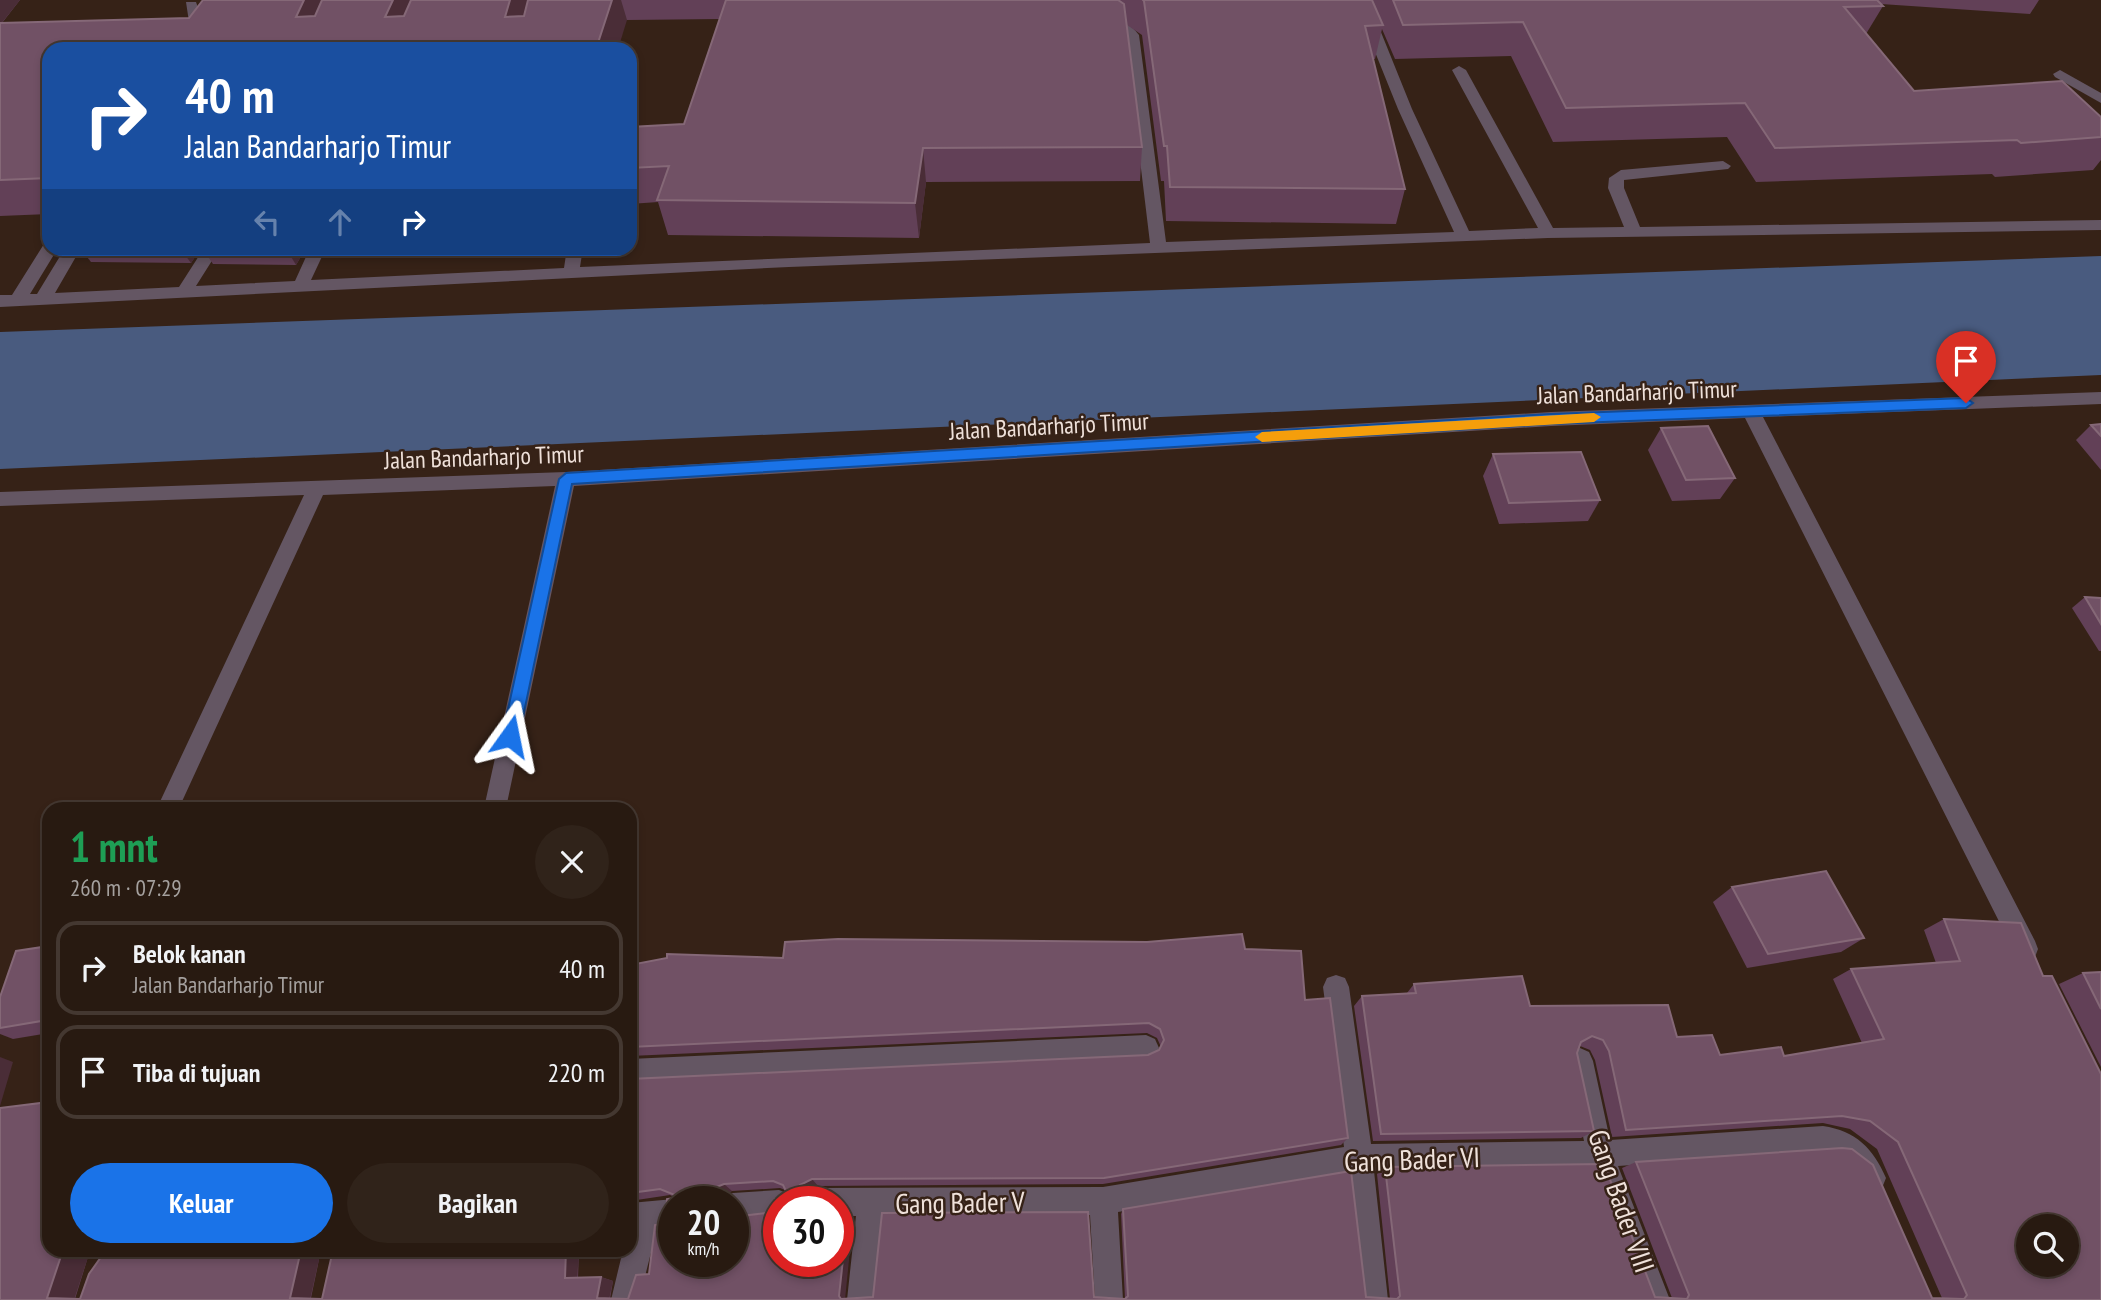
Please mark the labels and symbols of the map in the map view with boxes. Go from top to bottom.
pin [1936,331,1996,403]
street label: Jalan Bandarharjo Timur [1536,373,1738,411]
street label: Jalan Bandarharjo Timur [948,405,1150,447]
street label: Jalan Bandarharjo Timur [383,438,585,476]
position arrow [473,699,547,773]
street label: Gang Bader VIII [1580,1125,1664,1277]
street label: Gang Bader VI [1343,1138,1481,1180]
street label: Gang Bader V [895,1182,1026,1222]
speed limit sign: 30 [763,1186,854,1277]

